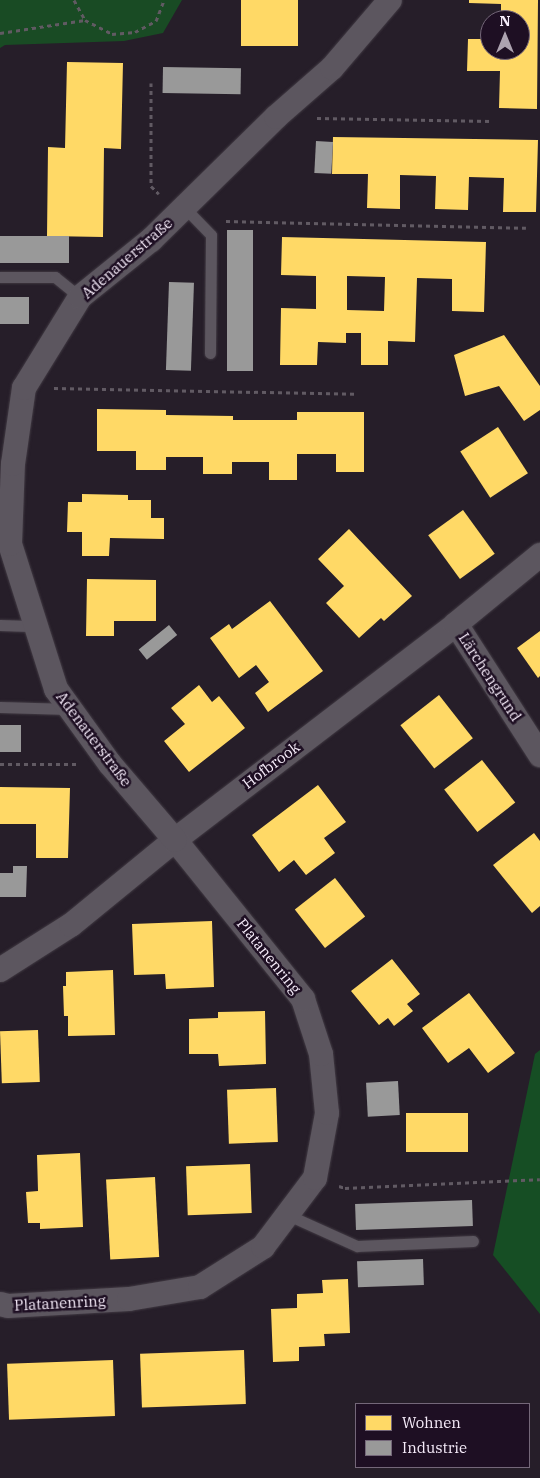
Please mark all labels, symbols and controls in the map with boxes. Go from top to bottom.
north arrow [480,10,530,60]
text: N [499,12,511,30]
street label: Adenauerstraße [78,214,176,302]
street label: Lärchengrund [455,630,525,724]
street label: Adenauerstraße [52,688,136,790]
street label: Hofbrook [239,738,303,792]
street label: Platanenring [233,915,305,997]
street label: Platanenring [14,1292,106,1314]
legend [355,1403,530,1468]
text: Wohnen [402,1413,461,1432]
text: Industrie [402,1438,467,1457]

